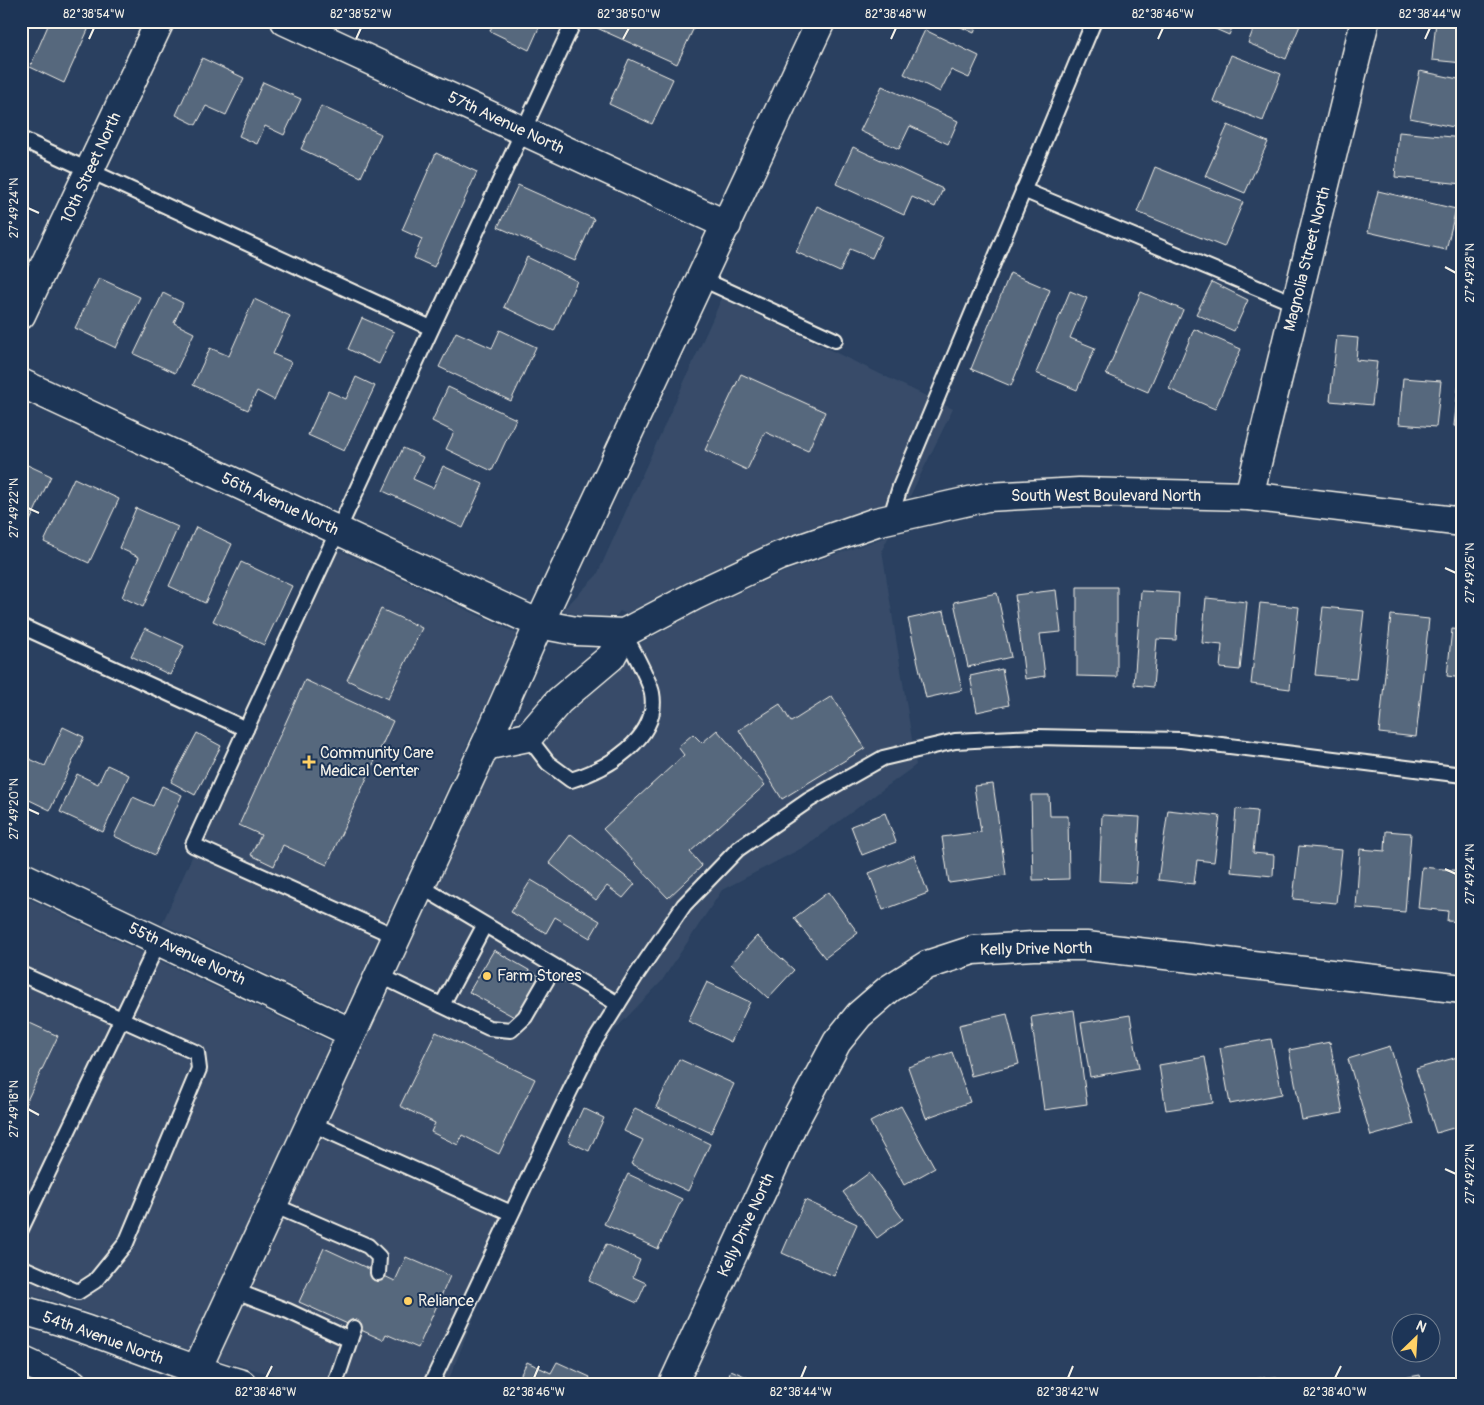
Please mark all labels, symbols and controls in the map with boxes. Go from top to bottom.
text: 82°38'54"W [63,7,125,22]
text: 82°38'52"W [330,7,392,22]
text: 82°38'50"W [598,7,660,22]
text: 82°38'48"W [865,7,927,22]
text: 82°38'46"W [1132,7,1194,22]
text: 82°38'44"W [1399,7,1461,22]
street label: 57th Avenue North [445,87,567,159]
street label: 10th Street North [56,109,126,227]
text: 27°49'24"N [7,178,22,238]
street label: Magnolia Street North [1279,185,1335,333]
text: 27°49'28"N [1463,243,1478,303]
street label: 56th Avenue North [218,468,342,540]
text: 27°49'22"N [7,478,22,538]
street label: South West Boulevard North [1011,486,1201,506]
text: 27°49'26"N [1463,543,1478,603]
place label: Community Care Medical Center [320,743,434,781]
marker: Community Care Medical Center [302,755,316,769]
text: 27°49'20"N [7,778,22,840]
text: 27°49'24"N [1463,844,1478,904]
street label: 55th Avenue North [125,918,249,990]
street label: Kelly Drive North [980,938,1092,960]
place label: Farm Stores [497,966,581,986]
marker: Farm Stores [481,970,493,982]
text: 27°49'18"N [7,1080,22,1138]
text: 27°49'22"N [1463,1144,1478,1204]
street label: Kelly Drive North [713,1170,779,1280]
place label: Reliance [418,1291,474,1311]
marker: Reliance [402,1295,414,1307]
street label: 54th Avenue North [40,1307,166,1369]
north arrow [1392,1312,1442,1362]
text: N [1413,1317,1429,1336]
text: 82°38'48"W [235,1385,297,1400]
text: 82°38'46"W [503,1385,565,1400]
text: 82°38'44"W [770,1385,832,1400]
text: 82°38'42"W [1037,1385,1099,1400]
text: 82°38'40"W [1303,1385,1367,1400]

